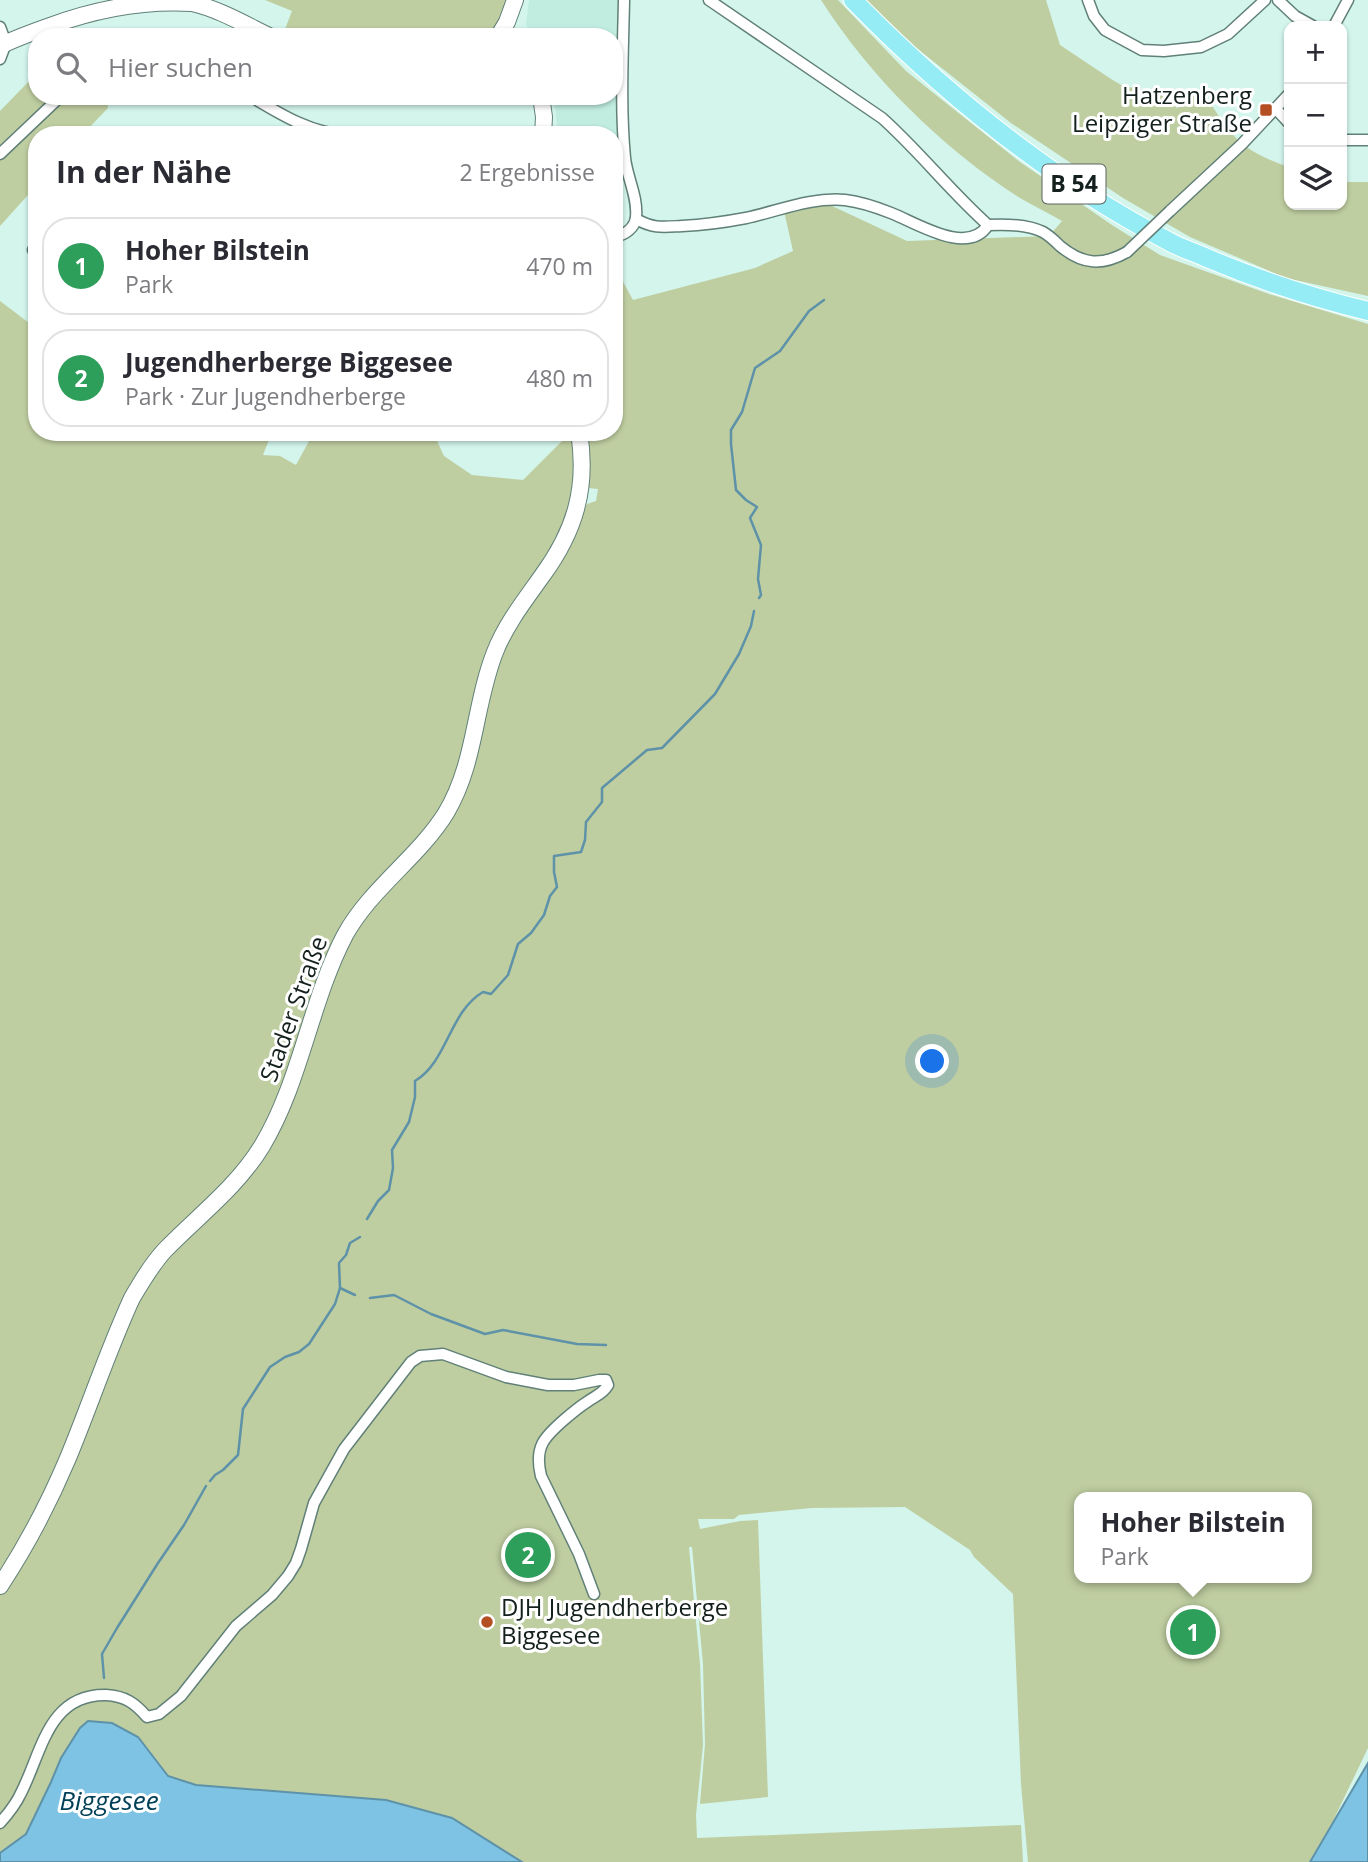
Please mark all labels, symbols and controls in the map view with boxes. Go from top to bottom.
map controls [1284,21,1347,210]
button: + [1284,21,1347,84]
search box [28,28,623,105]
icon: search [52,48,90,86]
text: Hier suchen [108,49,253,85]
place label: Hatzenberg Leipziger Straße [1072,78,1252,139]
button: − [1284,84,1347,147]
marker: Hatzenberg Leipziger Straße [1258,102,1274,118]
button: layers [1284,147,1347,210]
text: In der Nähe [56,151,232,192]
text: 2 Ergebnisse [459,156,595,188]
road number: B 54 [1042,164,1106,204]
text: Hoher Bilstein [125,232,310,268]
text: 1 [74,250,88,282]
text: 470 m [526,250,593,282]
text: Park [125,268,173,300]
text: Jugendherberge Biggesee [125,344,453,380]
text: 2 [74,362,88,394]
text: 480 m [526,362,593,394]
text: Park · Zur Jugendherberge [125,380,406,412]
street label: Stader Straße [251,931,334,1086]
your location [915,1044,949,1078]
popup [1074,1492,1312,1583]
text: Hoher Bilstein [1101,1504,1285,1540]
pin: 2 [505,1529,551,1581]
text: Park [1101,1540,1149,1572]
place label: DJH Jugendherberge Biggesee [501,1590,728,1651]
pin: 1 [1170,1606,1216,1658]
marker: DJH Jugendherberge Biggesee [479,1614,495,1630]
water label: Biggesee [59,1782,159,1818]

